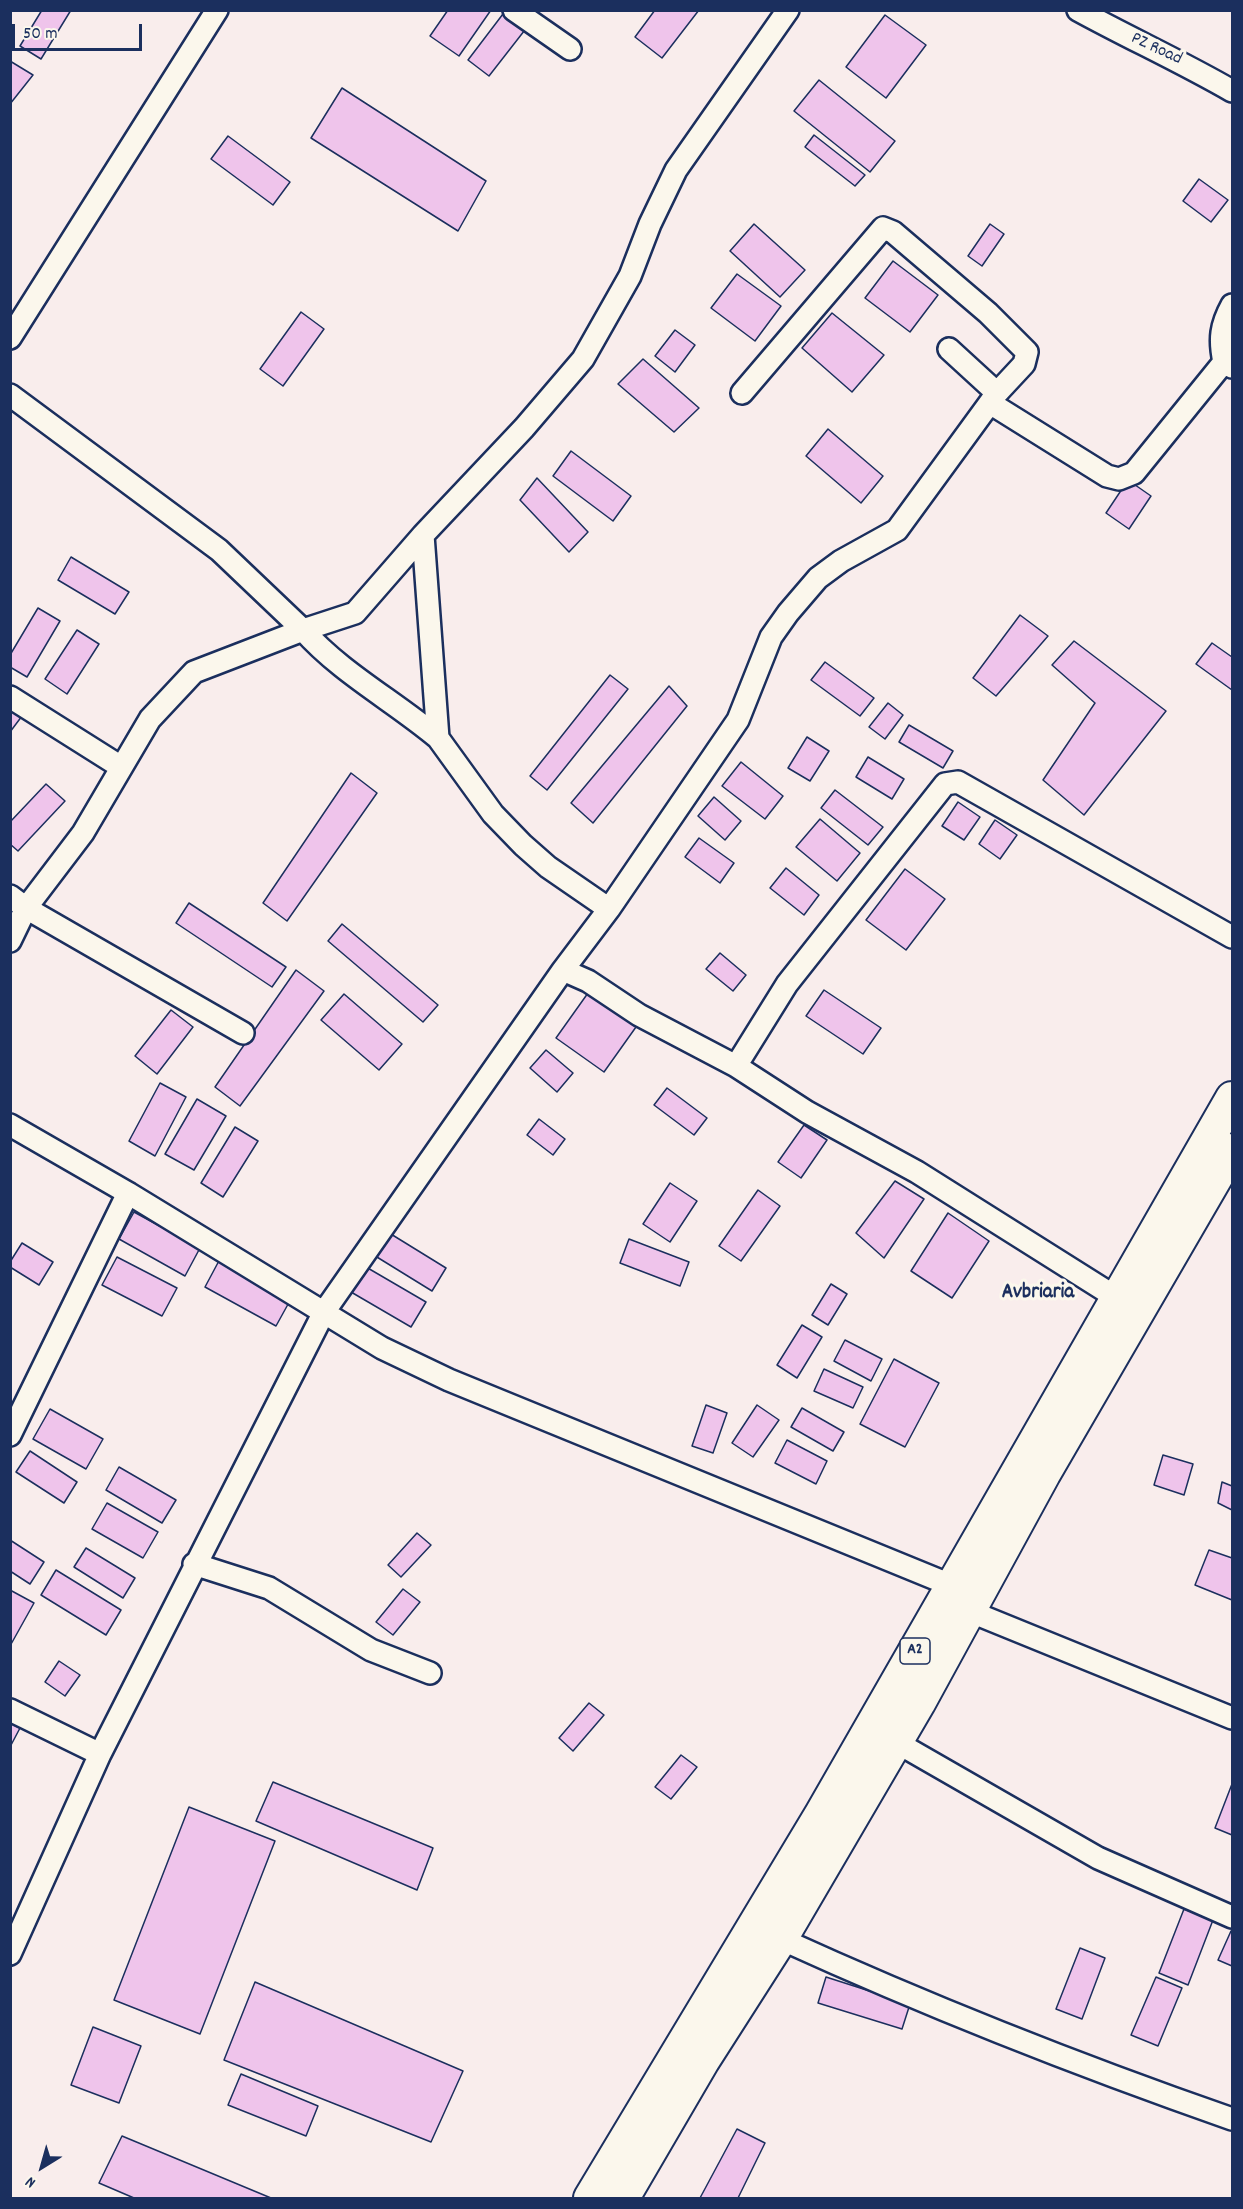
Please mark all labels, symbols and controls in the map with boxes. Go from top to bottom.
scale bar [15,12,146,50]
text: 50 m [23,22,58,47]
street label: PZ Road [1127,29,1185,71]
district label: Avbriaria [1002,1281,1074,1307]
road number: A2 [900,1638,930,1664]
north arrow [12,2137,72,2197]
text: N [21,2170,41,2193]

